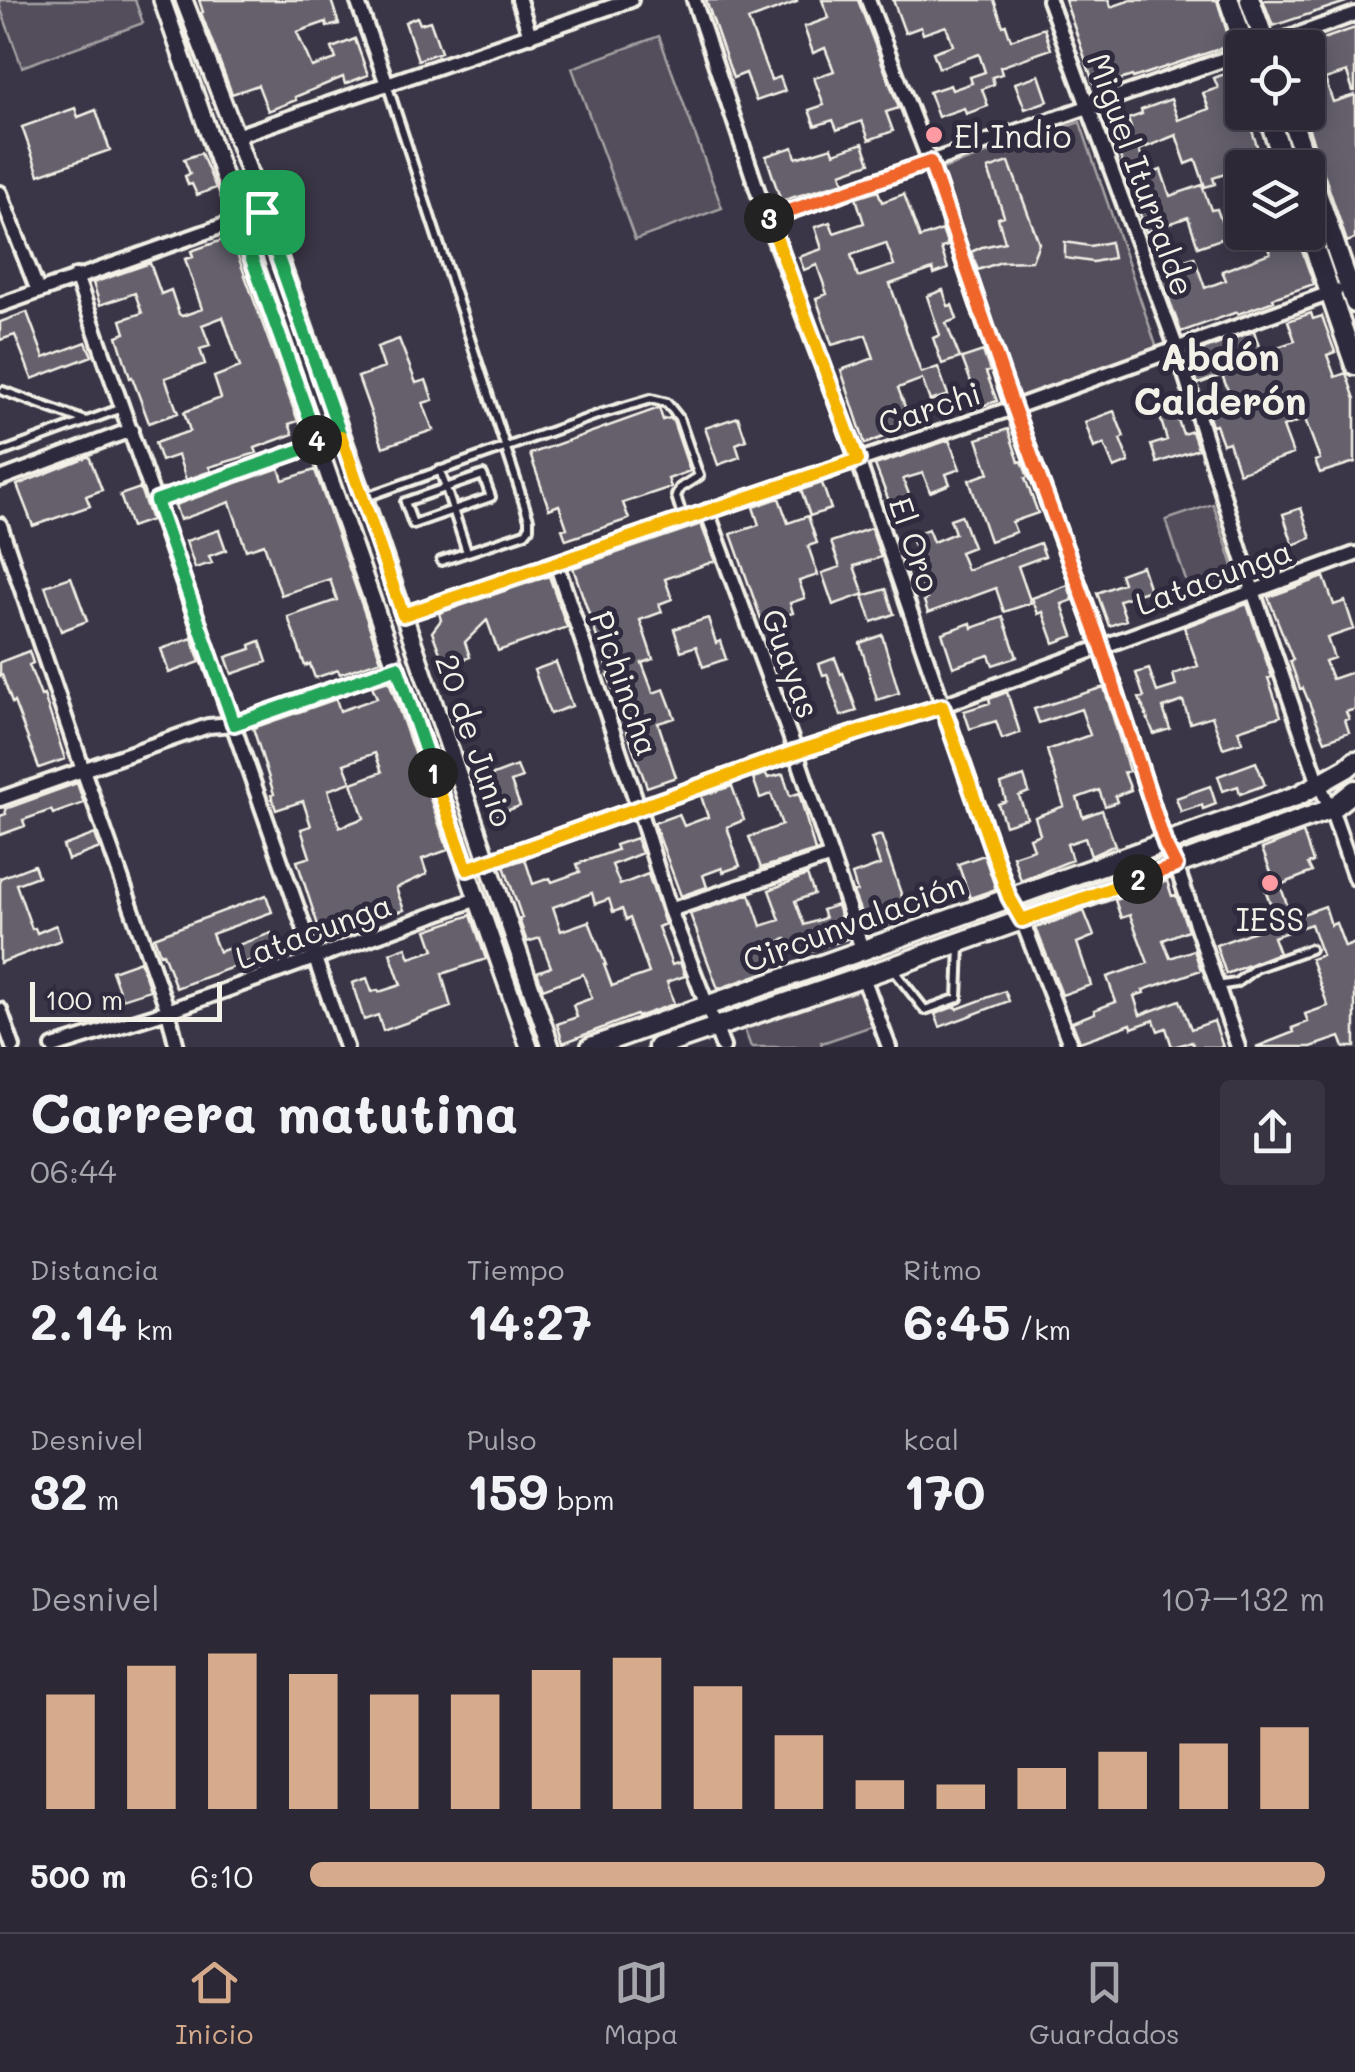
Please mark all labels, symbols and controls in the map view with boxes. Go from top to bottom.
map controls [1225,30,1325,250]
button: locate [1225,30,1325,130]
street label: Miguel Iturralde [1079,47,1205,301]
place label: El Indio [954,114,1071,156]
marker: El Indio [923,124,945,146]
button: layers [1225,150,1325,250]
pin [220,170,305,255]
icon: arrive [235,185,290,240]
pin: 3 [744,193,794,243]
text: 3 [761,200,777,236]
district label: Abdón Calderón [1133,331,1307,425]
street label: Carchi [872,371,986,443]
pin: 4 [292,415,342,465]
text: 4 [308,422,326,458]
street label: El Oro [880,491,952,597]
street label: Latacunga [1129,528,1297,624]
street label: Guayas [752,603,831,724]
street label: Pichincha [582,605,670,761]
street label: 20 de Junio [427,648,525,832]
pin: 1 [408,748,458,798]
text: 1 [427,755,439,791]
pin: 2 [1113,854,1163,904]
street label: Circunvalación [736,861,970,981]
text: 2 [1130,861,1146,897]
marker: IESS [1259,872,1281,894]
street label: Latacunga [229,882,397,978]
place label: IESS [1236,897,1304,939]
scale bar [30,977,222,1021]
text: 100 m [45,981,123,1017]
text: Carrera matutina [30,1075,519,1147]
button: share [1220,1080,1325,1185]
text: 06:44 [30,1149,117,1191]
text: Distancia [30,1251,159,1287]
text: Tiempo [467,1251,564,1287]
text: Ritmo [903,1251,981,1287]
text: 2.14 [30,1287,127,1353]
text: 14:27 [467,1287,592,1353]
text: 6:45 [903,1287,1010,1353]
text: km [127,1311,173,1347]
text: /km [1010,1311,1071,1347]
text: Desnivel [30,1421,143,1457]
text: Pulso [467,1421,536,1457]
text: kcal [903,1421,959,1457]
text: 32 [30,1457,88,1523]
text: 159 [467,1457,548,1523]
text: 170 [903,1457,985,1523]
text: m [88,1481,119,1517]
text: bpm [548,1481,614,1517]
text: Desnivel [30,1577,160,1619]
text: 107–132 m [1160,1577,1325,1619]
text: 500 m [30,1854,127,1896]
text: 6:10 [190,1854,253,1896]
tab: Inicio [175,1955,253,2051]
tab: Mapa [604,1955,678,2051]
tab: Guardados [1029,1955,1180,2051]

